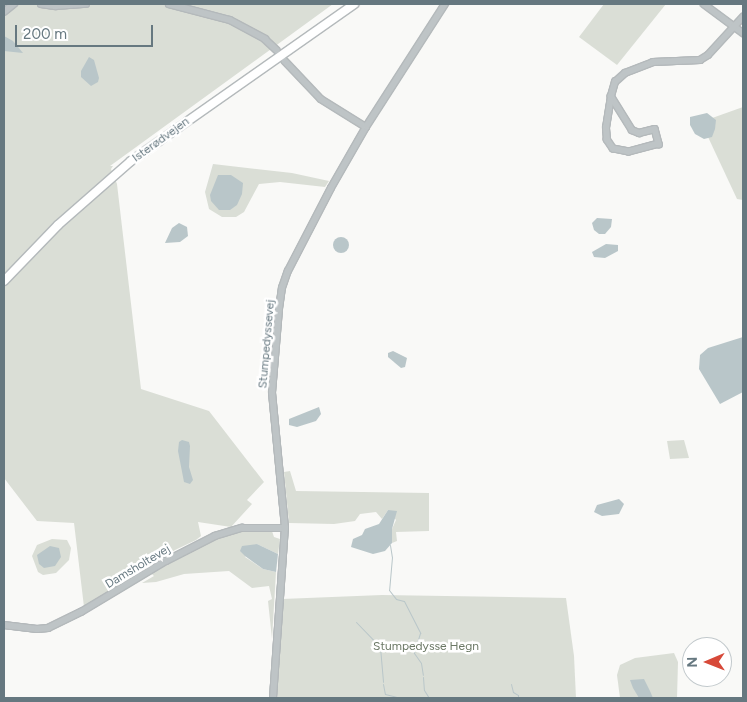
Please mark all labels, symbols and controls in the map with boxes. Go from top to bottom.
scale bar [18,15,155,47]
text: 200 m [23,25,67,43]
street label: Isterødvejen [130,114,192,166]
street label: Stumpedyssevej [256,299,278,389]
street label: Damsholtevej [103,542,173,592]
north arrow [682,637,732,687]
park label: Stumpedysse Hegn [373,640,479,654]
text: N [684,657,701,668]

